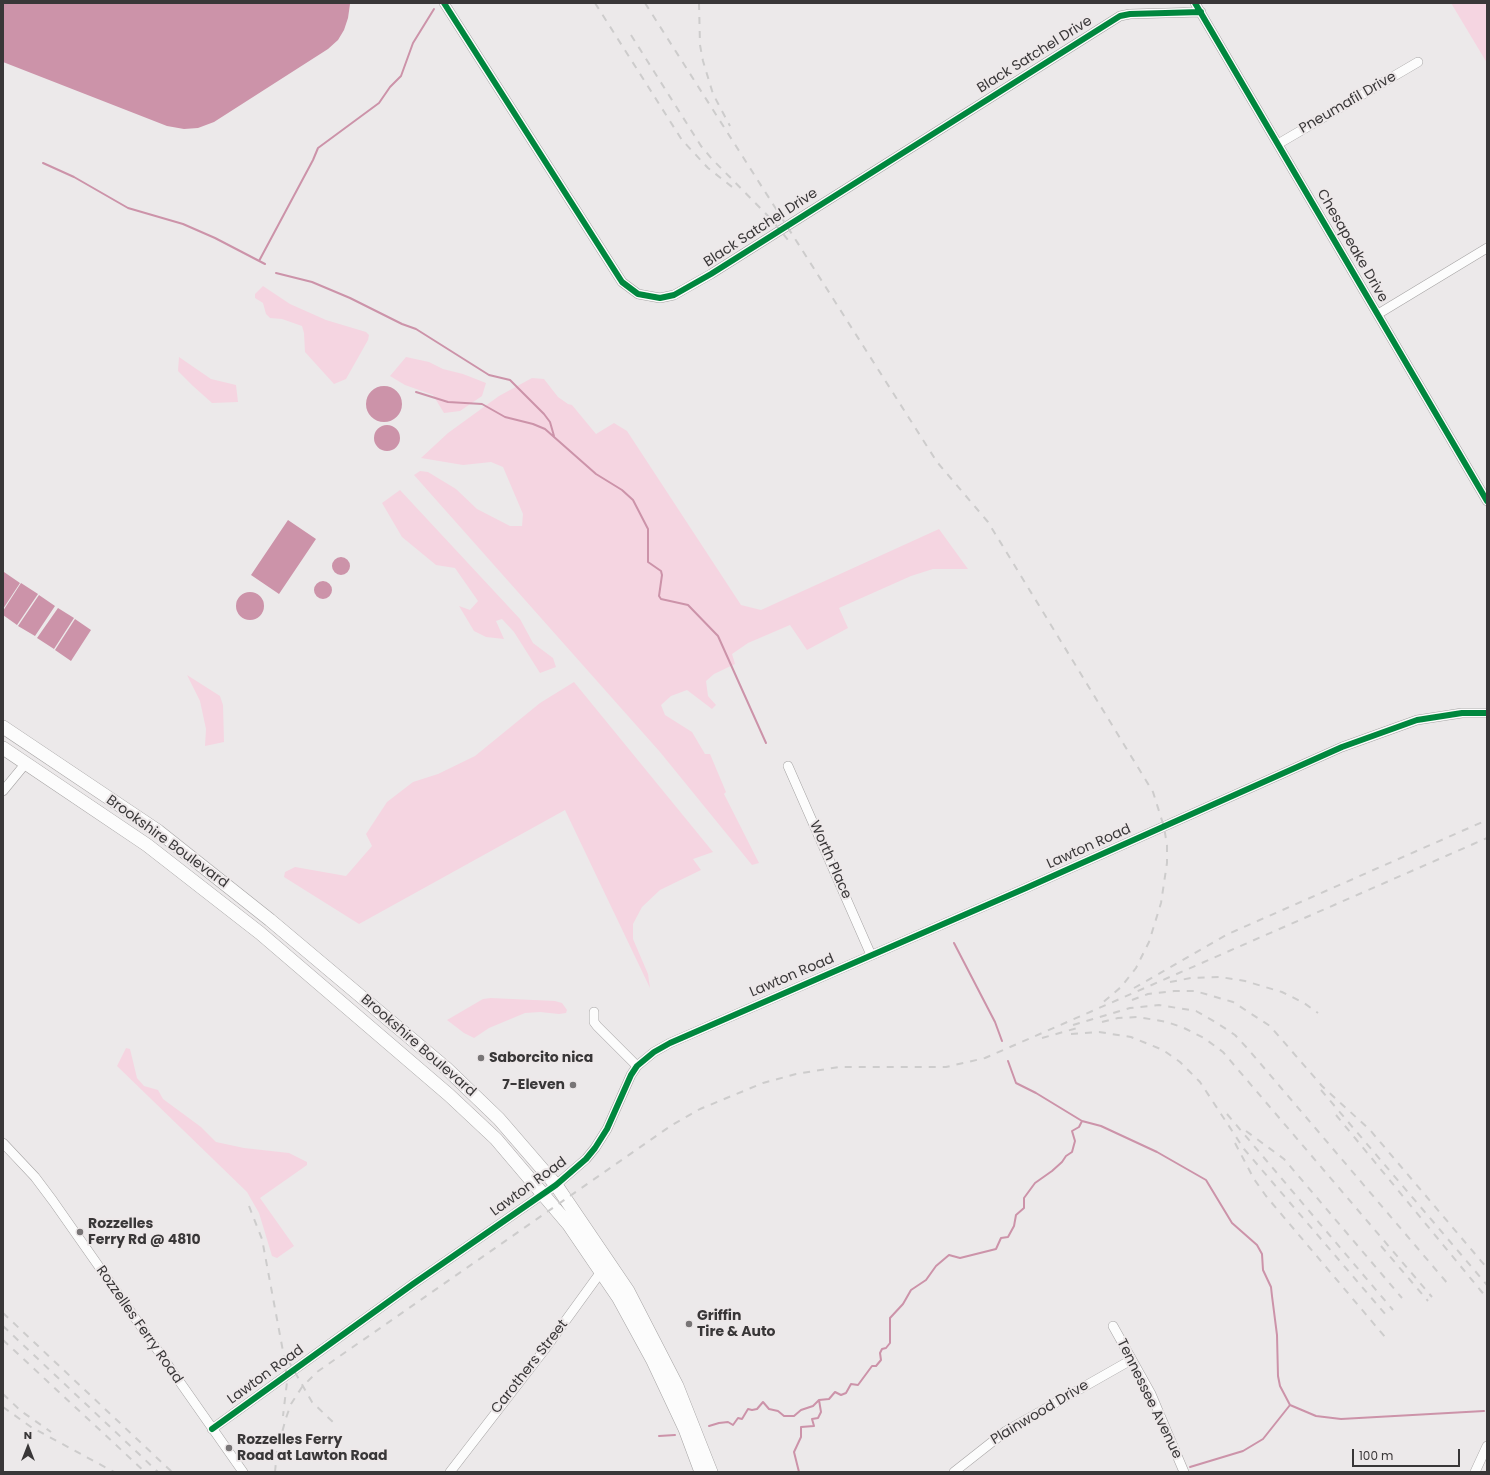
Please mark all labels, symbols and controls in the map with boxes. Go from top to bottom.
street label: Black Satchel Drive [975,13,1095,97]
street label: Pneumafil Drive [1297,68,1399,138]
street label: Black Satchel Drive [701,185,821,271]
street label: Chesapeake Drive [1313,187,1391,305]
street label: Brookshire Boulevard [103,792,231,892]
street label: Worth Place [805,818,855,902]
street label: Lawton Road [1044,821,1134,873]
street label: Lawton Road [747,951,837,1001]
street label: Brookshire Boulevard [357,991,479,1101]
place label: Saborcito nica [489,1050,593,1066]
marker: Saborcito nica [476,1053,486,1063]
place label: 7-Eleven [502,1077,565,1093]
marker: 7-Eleven [568,1080,578,1090]
street label: Lawton Road [488,1154,570,1220]
place label: Rozzelles Ferry Rd @ 4810 [88,1216,201,1248]
marker: Rozzelles Ferry Rd @ 4810 [75,1227,85,1237]
street label: Rozzelles Ferry Road [92,1263,186,1387]
place label: Griffin Tire & Auto [697,1308,775,1340]
street label: Carothers Street [488,1317,572,1417]
marker: Griffin Tire & Auto [684,1319,694,1329]
street label: Tennessee Avenue [1113,1336,1185,1462]
street label: Lawton Road [225,1342,307,1408]
street label: Plainwood Drive [988,1377,1092,1449]
north arrow [8,1427,48,1467]
text: N [24,1427,32,1443]
place label: Rozzelles Ferry Road at Lawton Road [237,1432,388,1464]
scale bar [1354,1441,1462,1467]
marker: Rozzelles Ferry Road at Lawton Road [224,1443,234,1453]
text: 100 m [1359,1447,1393,1464]

